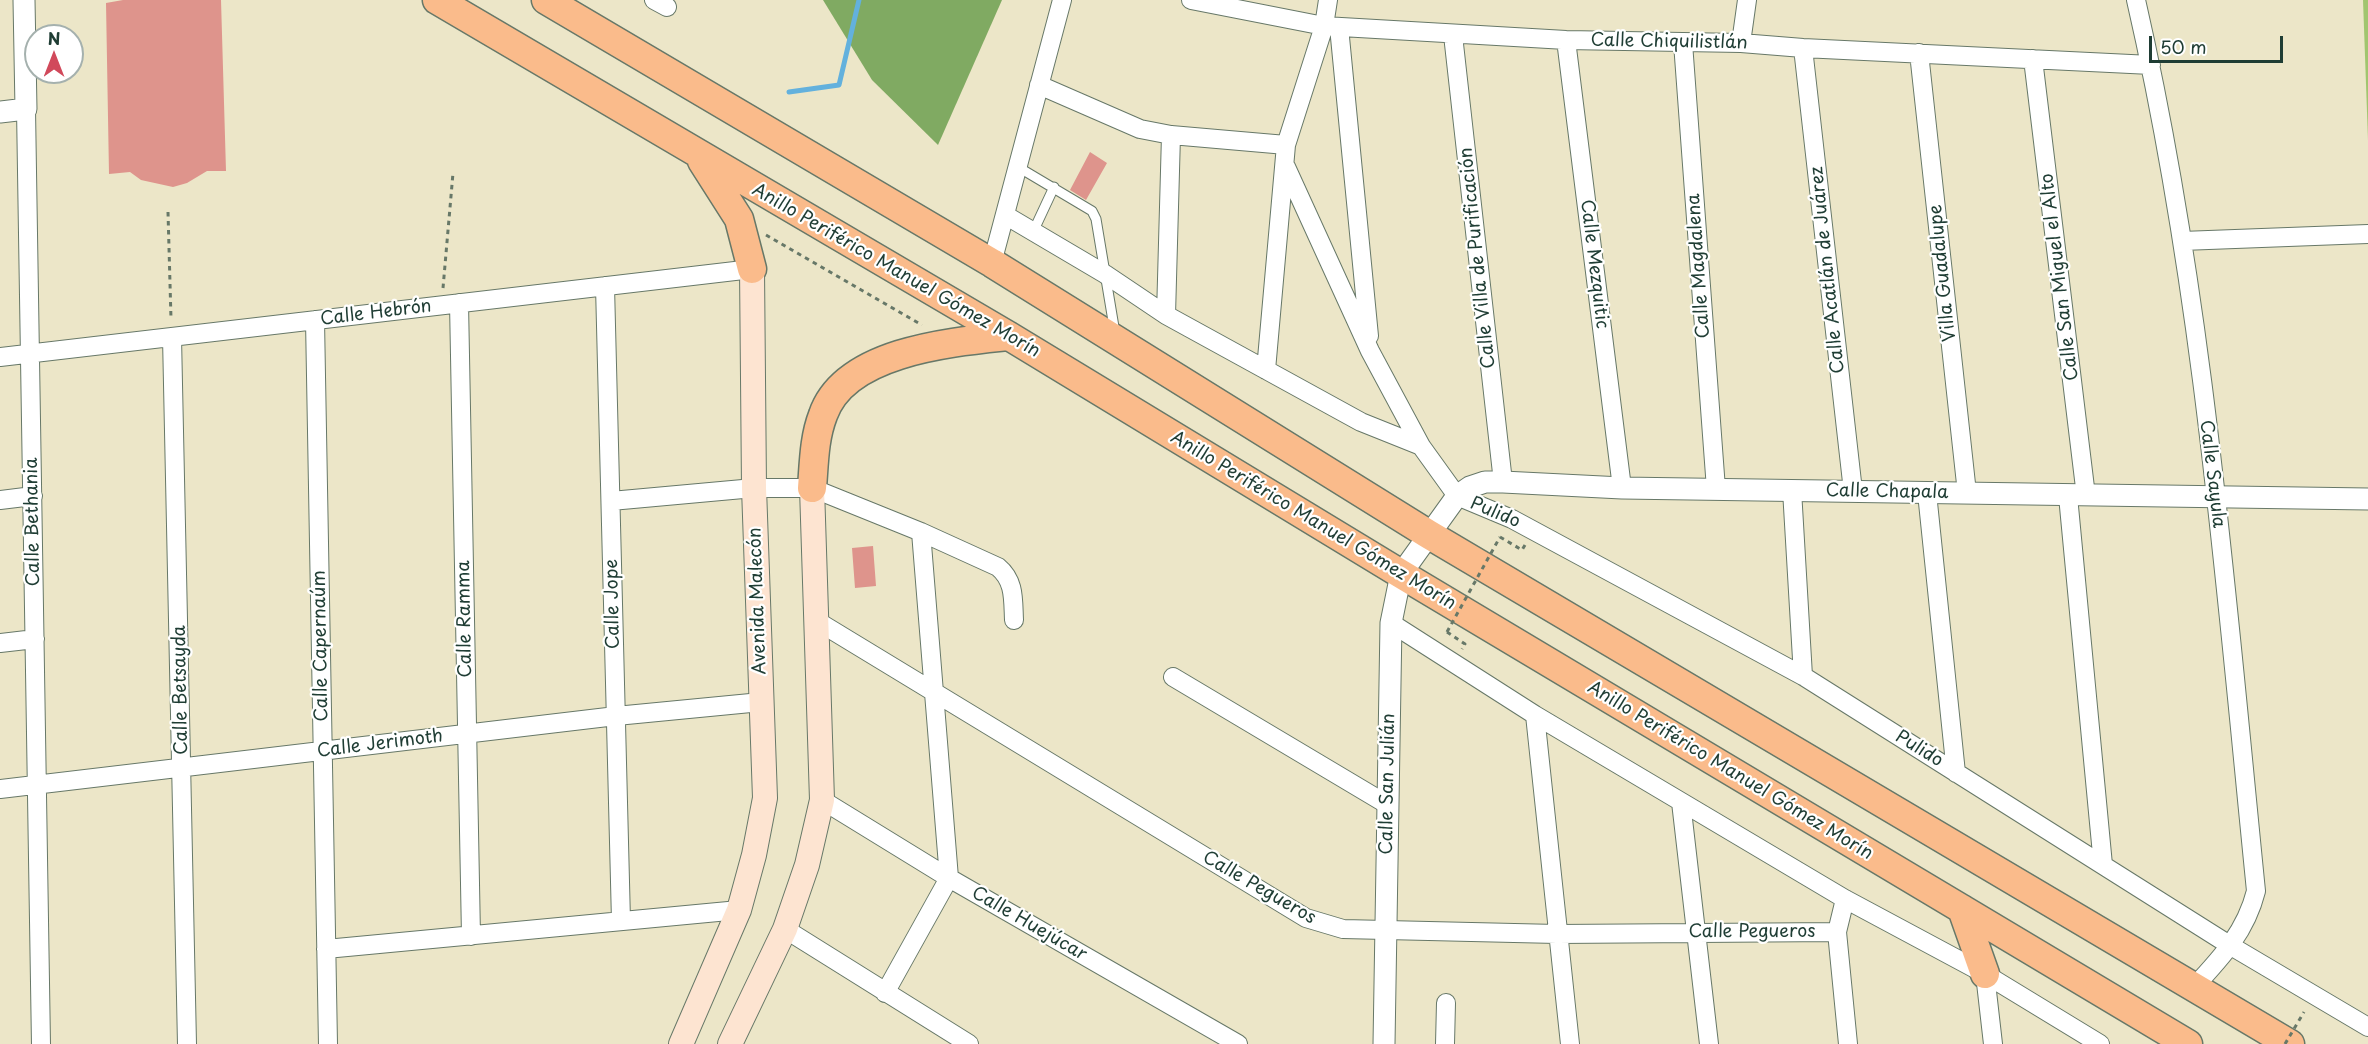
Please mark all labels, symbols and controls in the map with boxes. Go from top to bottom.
north arrow [24,24,84,84]
scale bar [2152,24,2286,62]
text: N [48,26,60,50]
street label: Calle Chiquilistlán [1590,30,1748,54]
text: 50 m [2160,33,2207,60]
street label: Calle Villa de Purificación [1456,146,1500,370]
street label: Calle Acatlán de Juárez [1806,165,1850,375]
street label: Calle San Miguel el Alto [2037,172,2083,382]
street label: Anillo Periférico Manuel Gómez Morín [748,179,1044,363]
street label: Calle Magdalena [1683,193,1715,339]
street label: Calle Mezquitic [1575,198,1613,330]
street label: Villa Guadalupe [1925,203,1961,343]
street label: Calle Hebrón [319,295,433,331]
street label: Calle Sayula [2195,419,2229,529]
street label: Anillo Periférico Manuel Gómez Morín [1166,427,1460,615]
street label: Calle Bethania [21,457,45,587]
street label: Calle Chapala [1825,480,1949,504]
street label: Pulido [1467,493,1523,533]
street label: Avenida Malecón [745,527,771,675]
street label: Calle Jope [601,559,625,649]
street label: Calle Ramma [453,560,477,678]
street label: Calle Capernaúm [309,570,333,722]
street label: Calle Betsayda [169,625,193,755]
street label: Anillo Periférico Manuel Gómez Morín [1583,677,1877,865]
street label: Calle San Julián [1376,713,1400,855]
street label: Calle Jerimoth [316,726,444,762]
street label: Pulido [1891,726,1947,772]
street label: Calle Pegueros [1199,847,1319,929]
street label: Calle Huejúcar [968,882,1090,966]
street label: Calle Pegueros [1689,921,1815,943]

